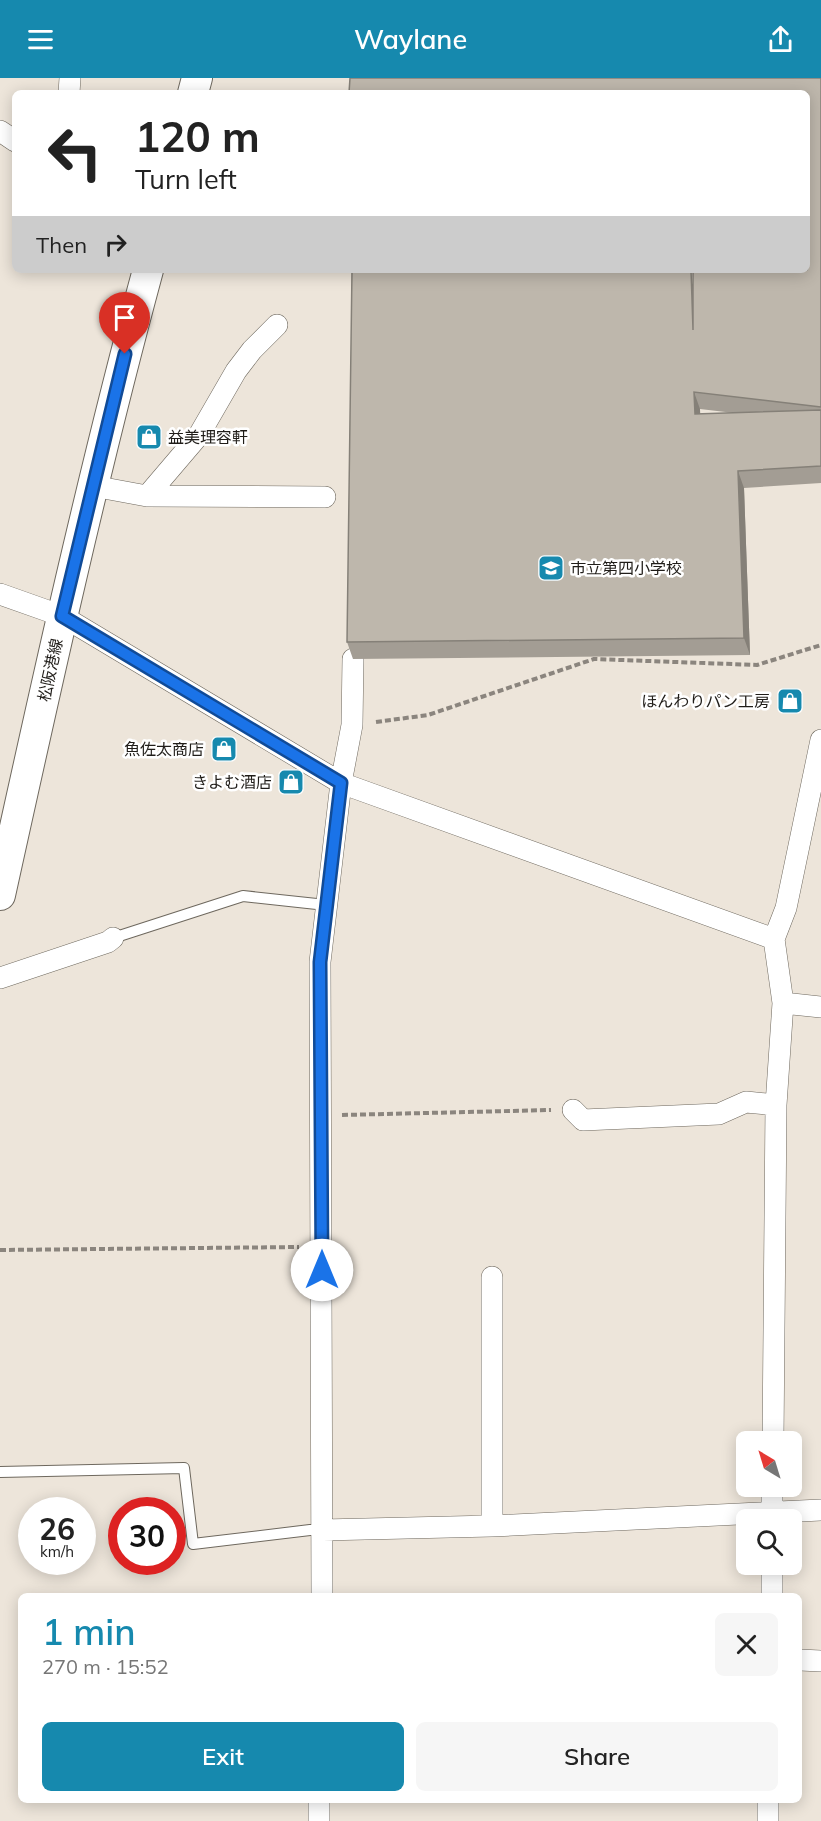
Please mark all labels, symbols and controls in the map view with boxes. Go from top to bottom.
text: Waylane [354,22,467,56]
icon: menu [24,23,57,56]
icon: share [764,23,797,56]
text: 120 m [135,110,260,163]
icon: left [36,114,114,192]
text: Turn left [135,162,237,196]
icon: right [99,228,132,261]
text: Then [36,231,87,259]
pin [99,292,150,354]
icon: arrive [108,301,141,334]
shop icon: 益美理容軒 [134,422,164,452]
place label: 益美理容軒 [168,427,248,447]
school or university icon: 市立第四小学校 [536,553,566,583]
place label: 市立第四小学校 [570,558,682,578]
street label: 松阪港線 [34,637,66,703]
shop icon: ほんわりパン工房 [775,686,805,716]
place label: ほんわりパン工房 [641,691,770,711]
shop icon: 魚佐太商店 [209,734,239,764]
place label: 魚佐太商店 [124,739,204,759]
shop icon: きよむ酒店 [276,767,306,797]
place label: きよむ酒店 [192,772,272,792]
position arrow [290,1238,354,1302]
north arrow [736,1431,802,1497]
map controls [736,1431,802,1575]
speed limit sign: 30 [108,1497,186,1575]
button: search [736,1509,802,1575]
text: 26 [39,1510,75,1548]
text: km/h [40,1542,74,1561]
text: 1 min [42,1609,136,1654]
button: close [715,1613,778,1676]
text: 270 m · 15:52 [42,1654,168,1679]
button: Exit [42,1722,404,1791]
button: Share [416,1722,778,1791]

